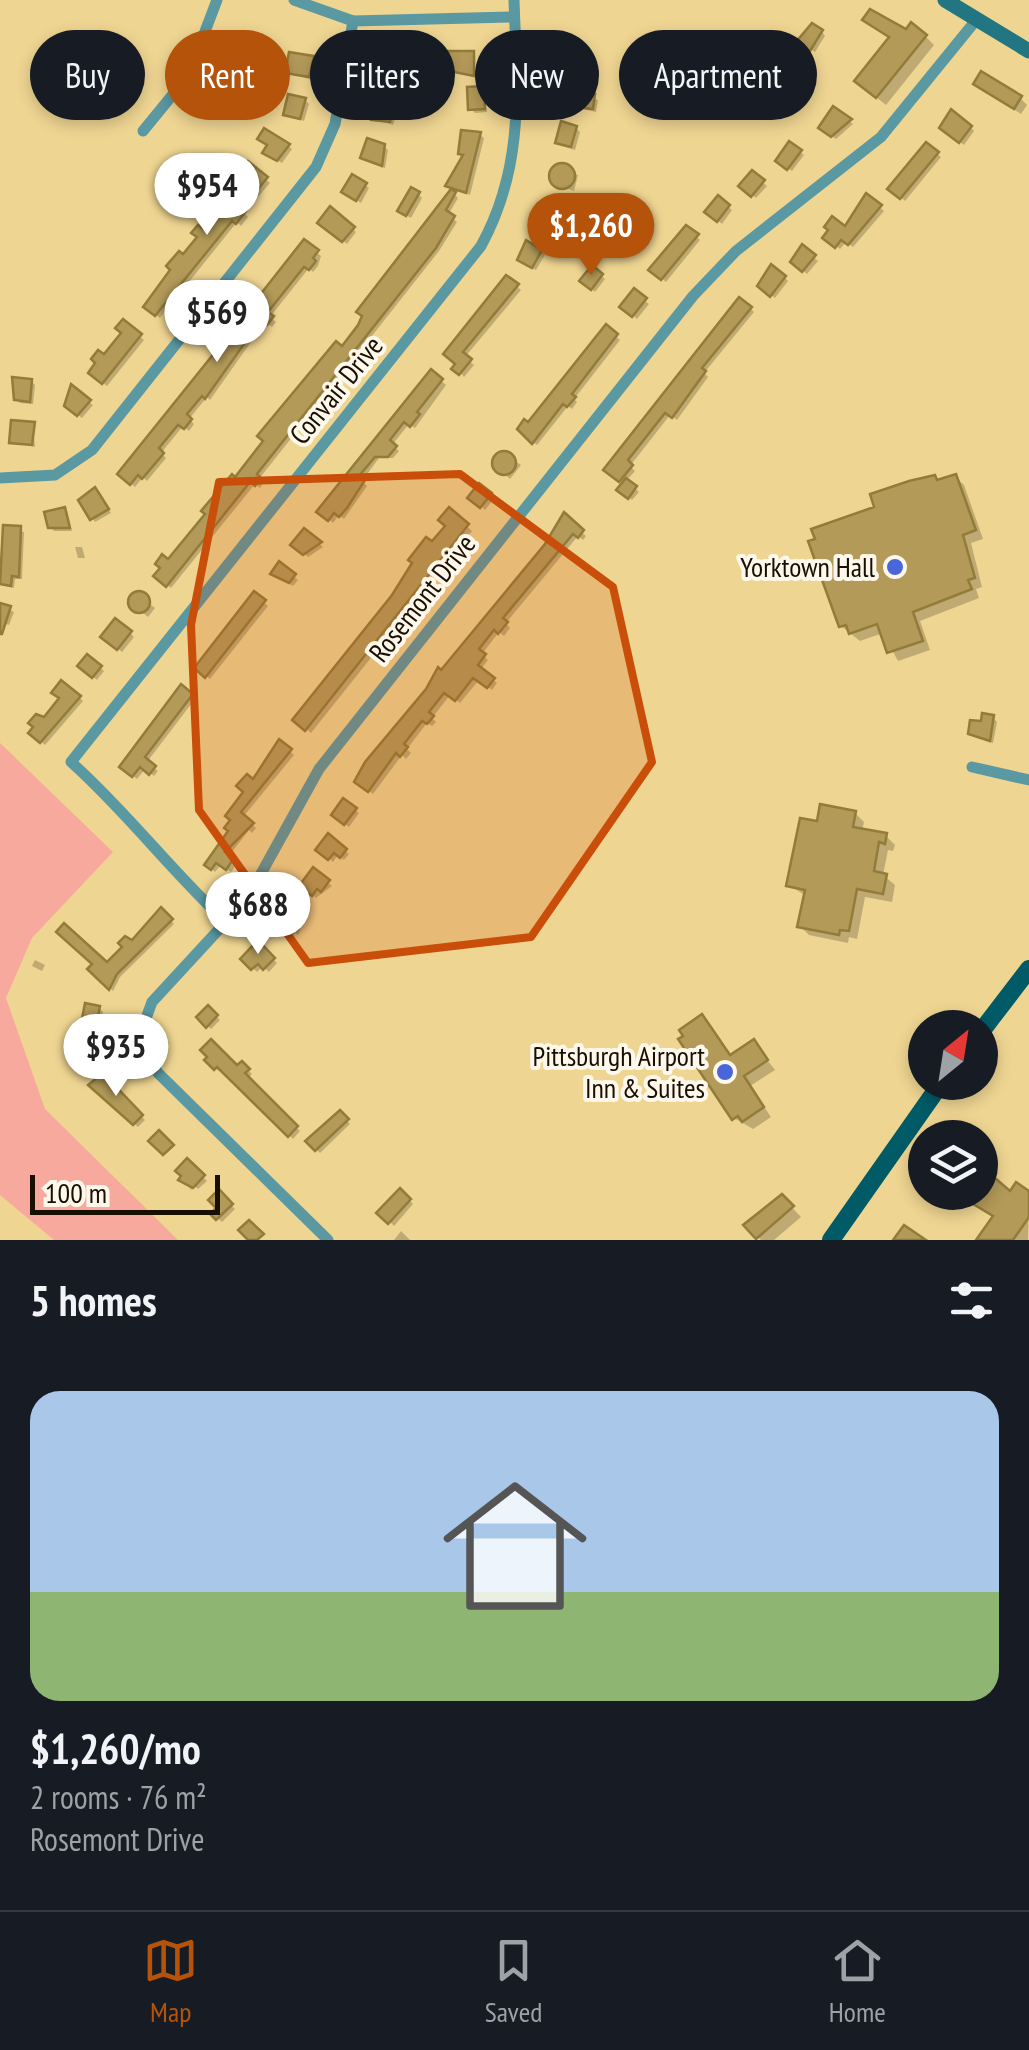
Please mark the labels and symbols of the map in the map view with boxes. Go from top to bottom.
pin: $954 [148,153,266,238]
pin: $1,260 [510,193,672,278]
pin: $569 [158,280,276,365]
street label: Convair Drive [281,328,391,451]
street label: Rosemont Drive [360,526,483,669]
place label: Yorktown Hall [740,548,875,585]
marker: Yorktown Hall [884,556,906,578]
pin: $688 [199,872,317,957]
north arrow [908,1010,998,1100]
pin: $935 [57,1014,175,1099]
place label: Pittsburgh Airport Inn & Suites [533,1037,705,1106]
marker: Pittsburgh Airport Inn & Suites [714,1061,736,1083]
scale bar [30,1170,220,1214]

